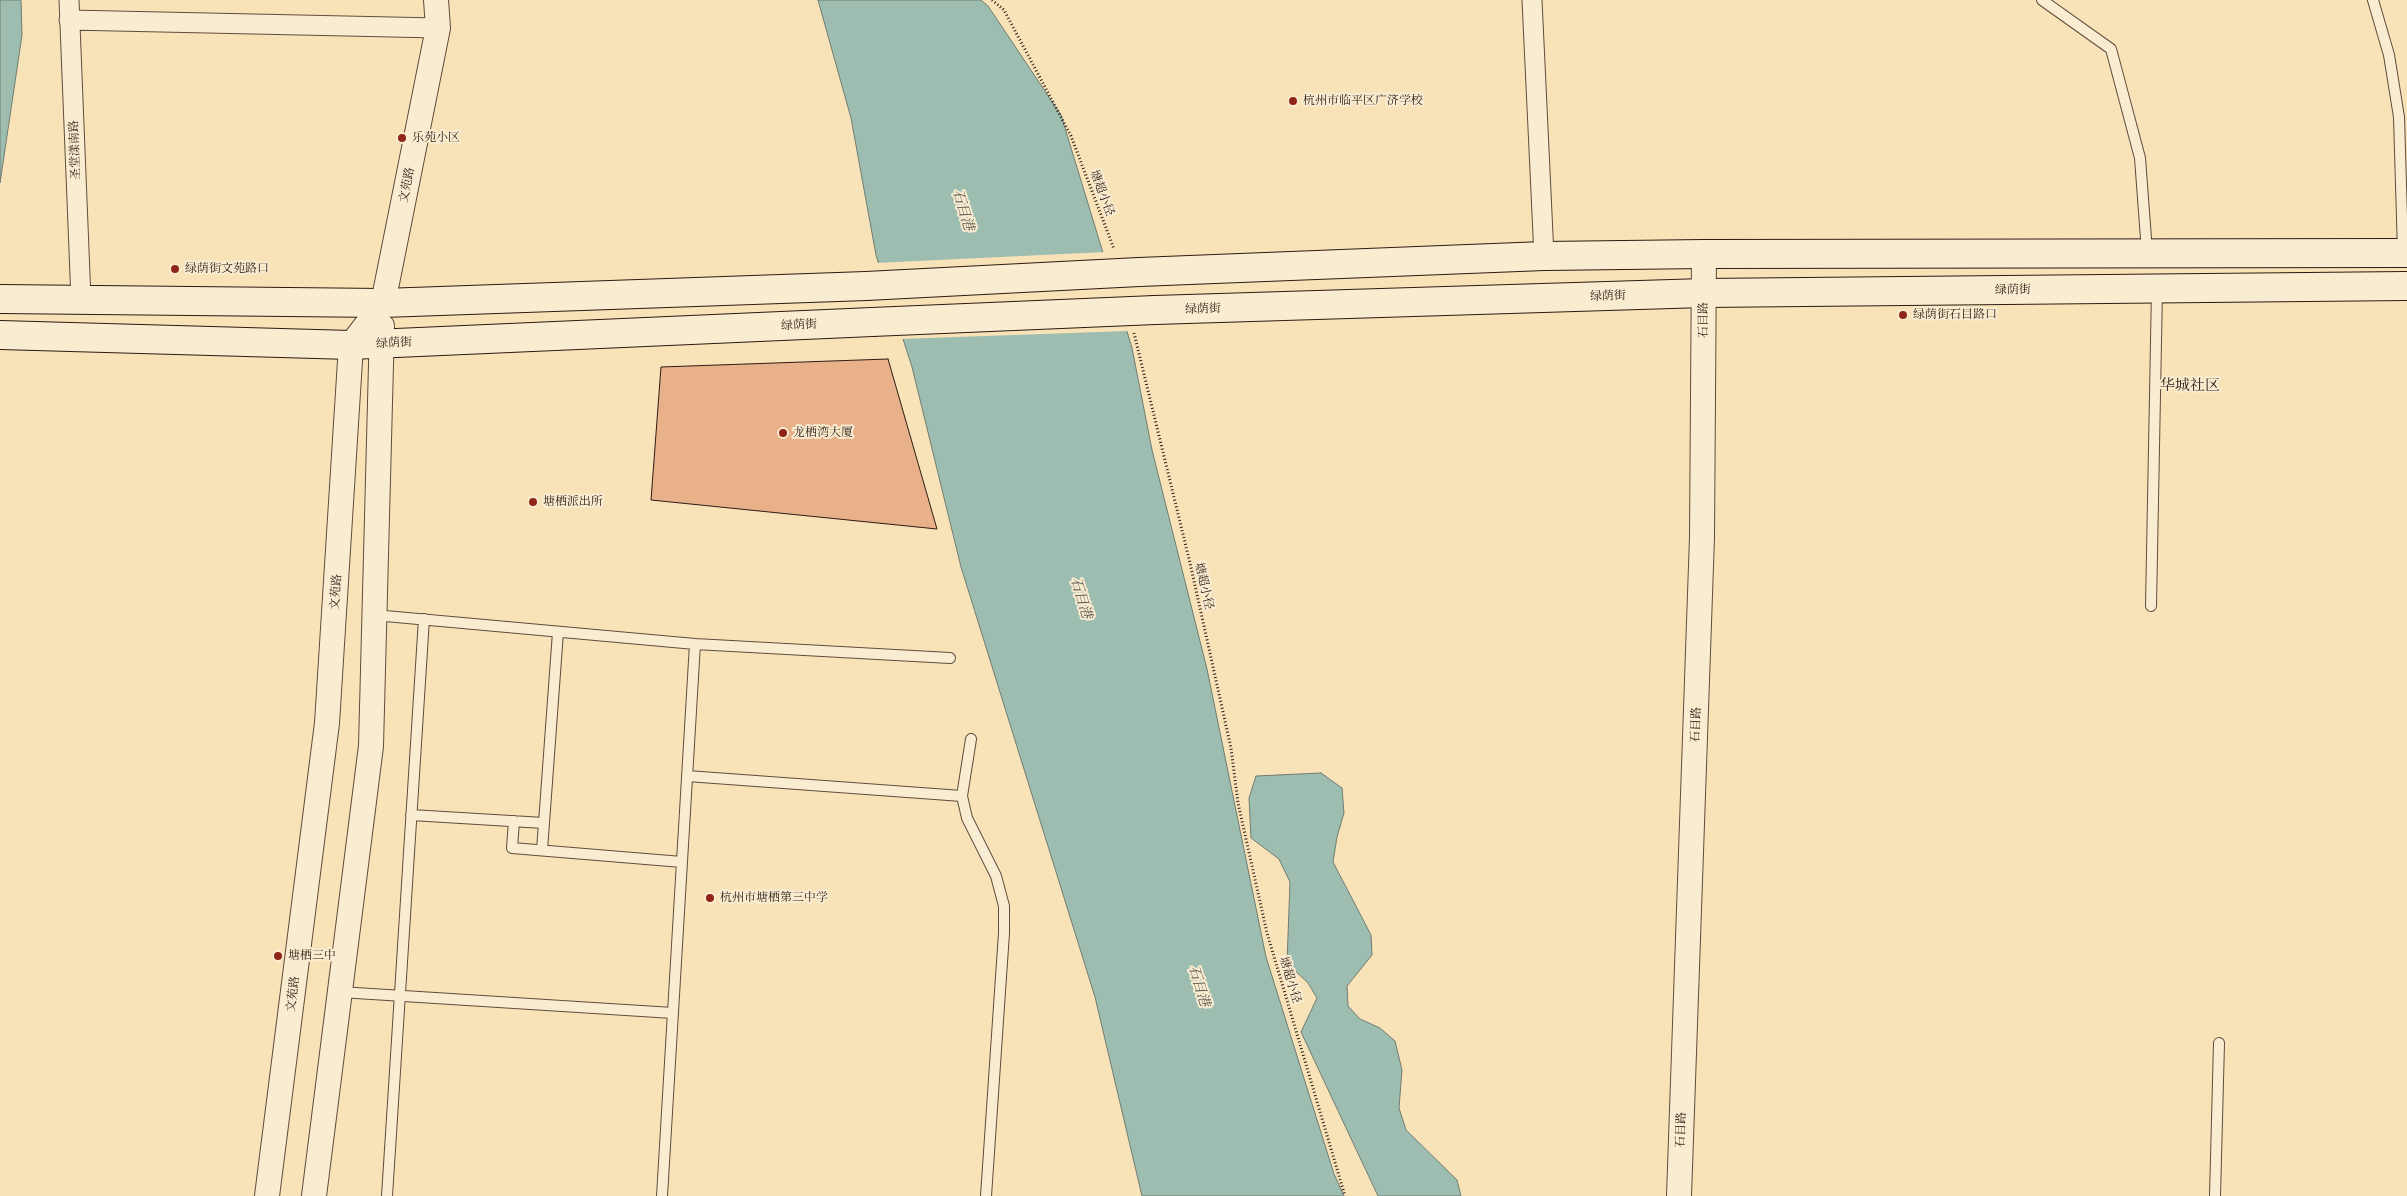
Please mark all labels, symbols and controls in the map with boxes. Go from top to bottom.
place label: 杭州市临平区广济学校 [1303,94,1423,108]
marker: 杭州市临平区广济学校 [1287,95,1299,107]
street label: 圣堂漾南路 [67,120,83,180]
place label: 乐苑小区 [412,131,460,145]
marker: 乐苑小区 [396,132,408,144]
street label: 文苑路 [396,166,418,204]
street label: 塘超小径 [1087,168,1117,218]
water label: 石目港 [949,187,977,233]
place label: 绿荫街文苑路口 [185,262,269,276]
marker: 绿荫街文苑路口 [169,263,181,275]
street label: 绿荫街 [1995,282,2031,298]
street label: 绿荫街 [1590,288,1626,304]
street label: 绿荫街 [1185,301,1221,317]
street label: 石目路 [1697,302,1711,338]
place label: 绿荫街石目路口 [1913,308,1997,322]
marker: 绿荫街石目路口 [1897,309,1909,321]
street label: 绿荫街 [781,317,817,333]
street label: 绿荫街 [376,335,412,351]
district label: 华城社区 [2160,377,2220,395]
place label: 龙栖湾大厦 [793,426,853,440]
marker: 龙栖湾大厦 [777,427,789,439]
place label: 塘栖派出所 [543,495,603,509]
marker: 塘栖派出所 [527,496,539,508]
street label: 塘超小径 [1192,561,1216,611]
street label: 文苑路 [328,574,344,610]
water label: 石目港 [1067,575,1095,621]
street label: 石目路 [1688,707,1704,743]
place label: 杭州市塘栖第三中学 [720,891,828,905]
marker: 杭州市塘栖第三中学 [704,892,716,904]
place label: 塘栖三中 [288,949,336,963]
marker: 塘栖三中 [272,950,284,962]
street label: 塘超小径 [1276,955,1304,1005]
water label: 石目港 [1185,963,1213,1009]
street label: 文苑路 [284,975,302,1013]
street label: 石目路 [1673,1112,1689,1148]

